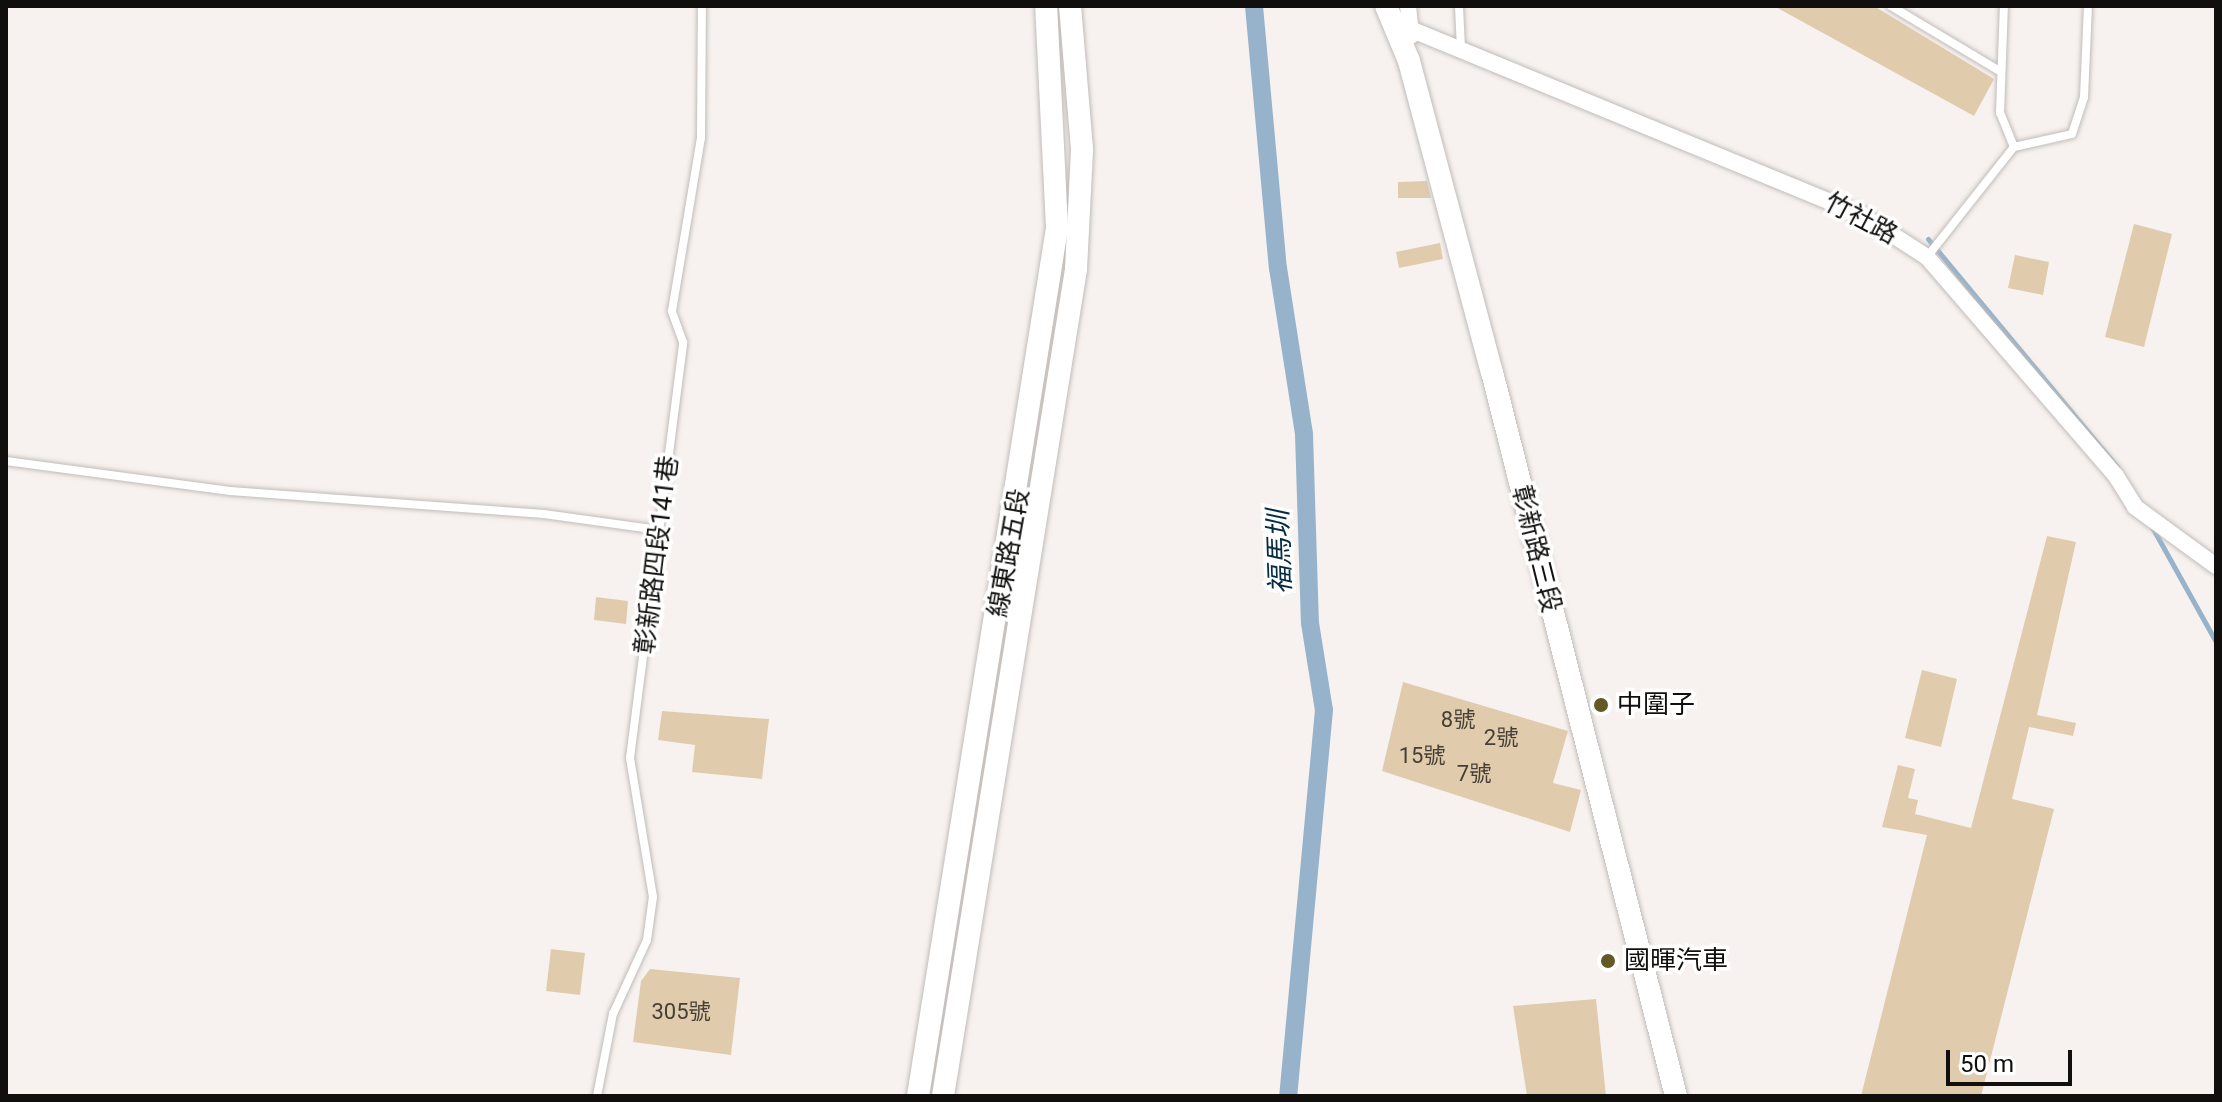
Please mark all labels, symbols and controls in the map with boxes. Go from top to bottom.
street label: 竹社路 [1819,187,1903,251]
street label: 彰新路四段141巷 [629,454,685,656]
street label: 彰新路三段 [1505,482,1567,616]
street label: 線東路五段 [982,486,1036,620]
water label: 福馬圳 [1262,509,1298,595]
place label: 中圍子 [1617,689,1695,721]
marker: 中圍子 [1592,696,1610,714]
house number: 8號 [1441,707,1475,733]
house number: 2號 [1484,725,1518,751]
house number: 15號 [1399,743,1445,769]
house number: 7號 [1457,761,1491,787]
place label: 國暉汽車 [1624,945,1728,977]
marker: 國暉汽車 [1599,952,1617,970]
house number: 305號 [651,999,711,1025]
scale bar [1950,1034,2076,1084]
text: 50 m [1960,1050,2014,1078]

